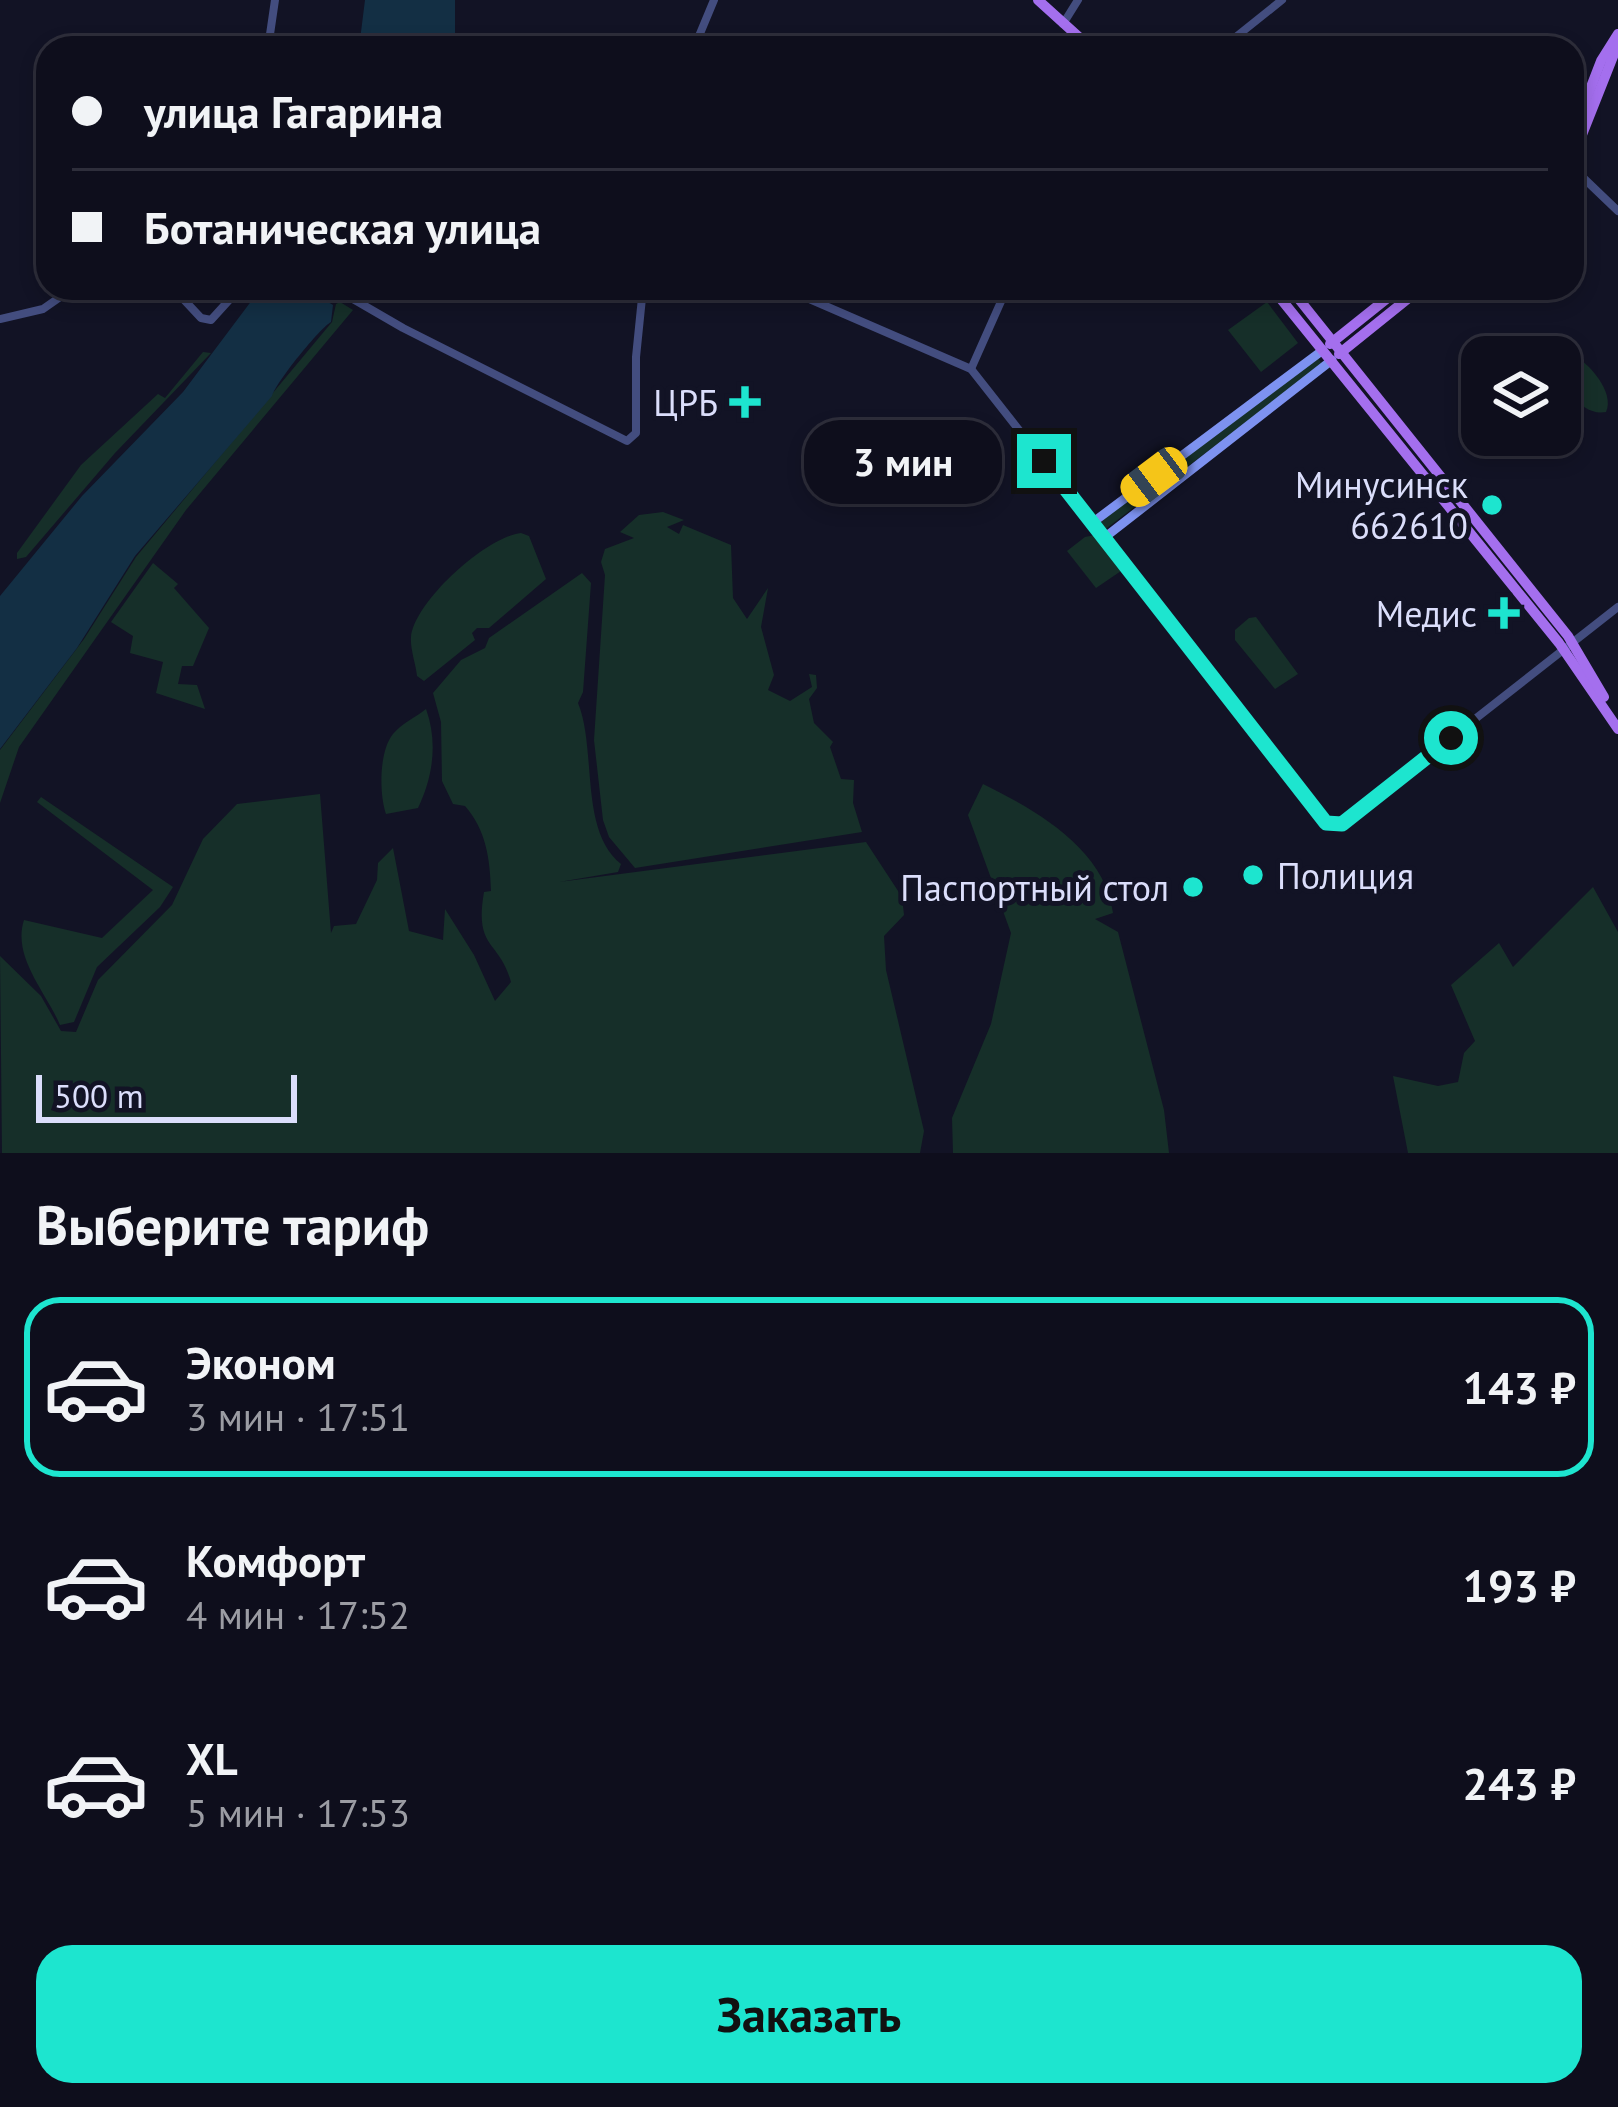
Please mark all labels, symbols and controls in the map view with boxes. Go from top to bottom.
text: улица Гагарина [144,82,443,140]
text: Ботаническая улица [144,198,541,256]
map controls [1461,336,1581,456]
button: layers [1461,336,1581,456]
place label: ЦРБ [653,379,718,426]
marker: ЦРБ [729,386,761,418]
callout: 3 мин [804,419,1002,503]
route end [1017,434,1071,488]
text: 3 мин [853,436,953,487]
car [1114,441,1194,513]
place label: Минусинск 662610 [1295,461,1468,549]
marker: Минусинск 662610 [1479,492,1505,518]
place label: Медис [1376,590,1477,637]
marker: Медис [1488,597,1520,629]
route start [1424,711,1478,765]
place label: Полиция [1277,852,1414,899]
marker: Полиция [1240,862,1266,888]
place label: Паспортный стол [900,864,1169,911]
marker: Паспортный стол [1180,874,1206,900]
scale bar [36,1069,297,1122]
text: 500 m [54,1074,144,1117]
text: Выберите тариф [36,1190,429,1260]
icon: car [42,1333,150,1441]
text: Эконом [186,1333,336,1391]
text: 143 ₽ [1463,1358,1576,1416]
text: 3 мин · 17:51 [186,1391,410,1442]
icon: car [42,1531,150,1639]
text: Комфорт [186,1531,365,1589]
text: 193 ₽ [1463,1556,1576,1614]
text: 4 мин · 17:52 [186,1589,410,1640]
icon: car [42,1729,150,1837]
text: XL [186,1729,238,1787]
text: 243 ₽ [1463,1754,1576,1812]
text: 5 мин · 17:53 [186,1787,410,1838]
button: Заказать [36,1945,1582,2083]

